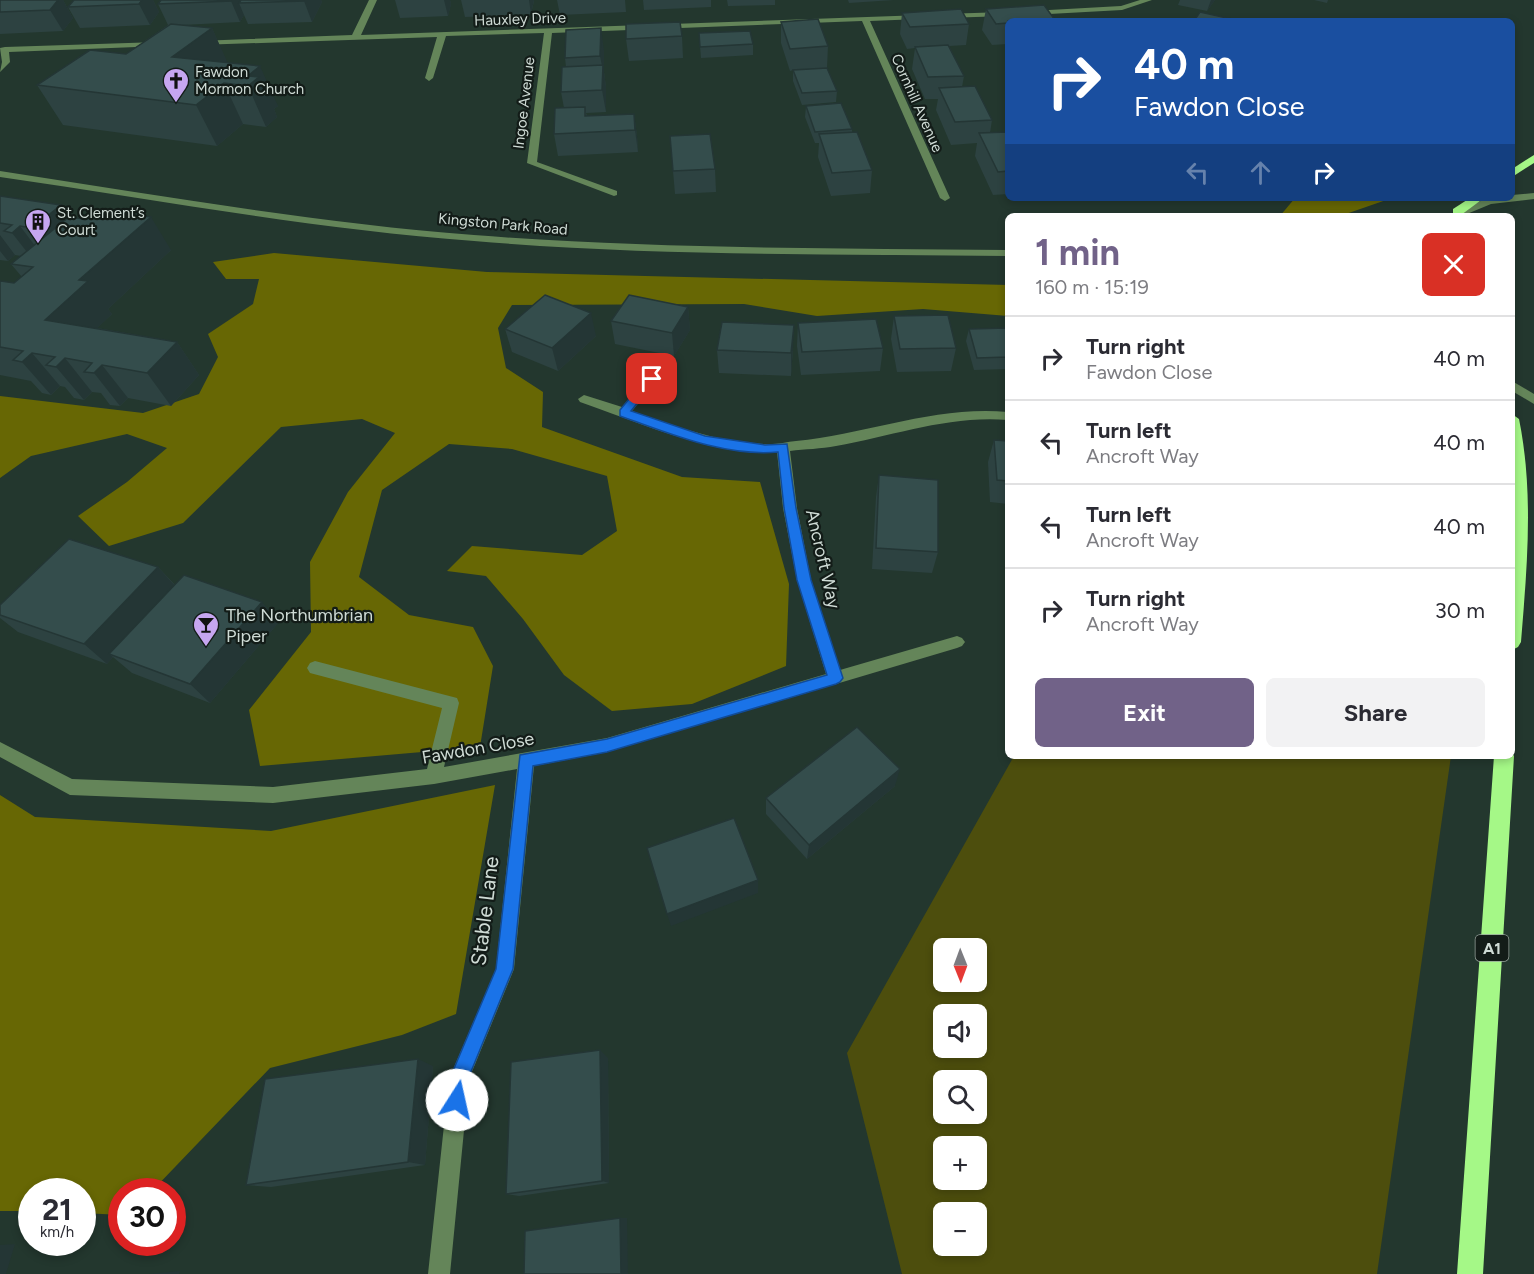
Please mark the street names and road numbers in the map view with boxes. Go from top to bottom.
street label: Hauxley Drive [474,8,566,30]
street label: Cornhill Avenue [887,51,947,155]
street label: Ingoe Avenue [509,56,539,150]
street label: Kingston Park Road [437,209,569,239]
street label: Ancroft Way [801,507,845,611]
street label: Fawdon Close [420,727,536,769]
street label: Stable Lane [465,855,504,967]
road number: A1 [1476,935,1508,961]

